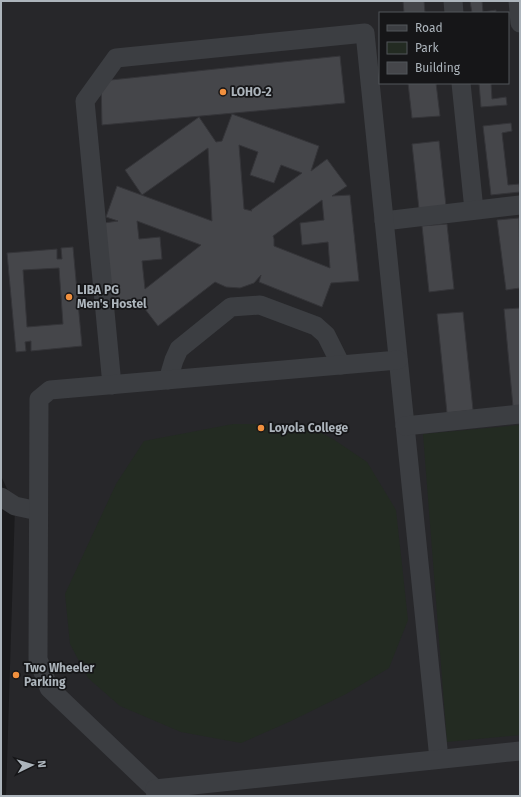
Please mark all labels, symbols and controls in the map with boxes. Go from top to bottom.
legend [379,12,509,84]
text: Road [415,21,443,35]
text: Park [415,41,439,55]
text: Building [415,61,461,75]
place label: LOHO-2 [231,85,272,99]
marker: LOHO-2 [218,87,228,97]
place label: LIBA PG Men's Hostel [77,283,147,311]
marker: LIBA PG Men's Hostel [64,292,74,302]
place label: Loyola College [269,421,349,435]
marker: Loyola College [256,423,266,433]
place label: Two Wheeler Parking [24,661,94,689]
marker: Two Wheeler Parking [11,670,21,680]
north arrow [12,745,52,785]
text: N [35,760,48,768]

